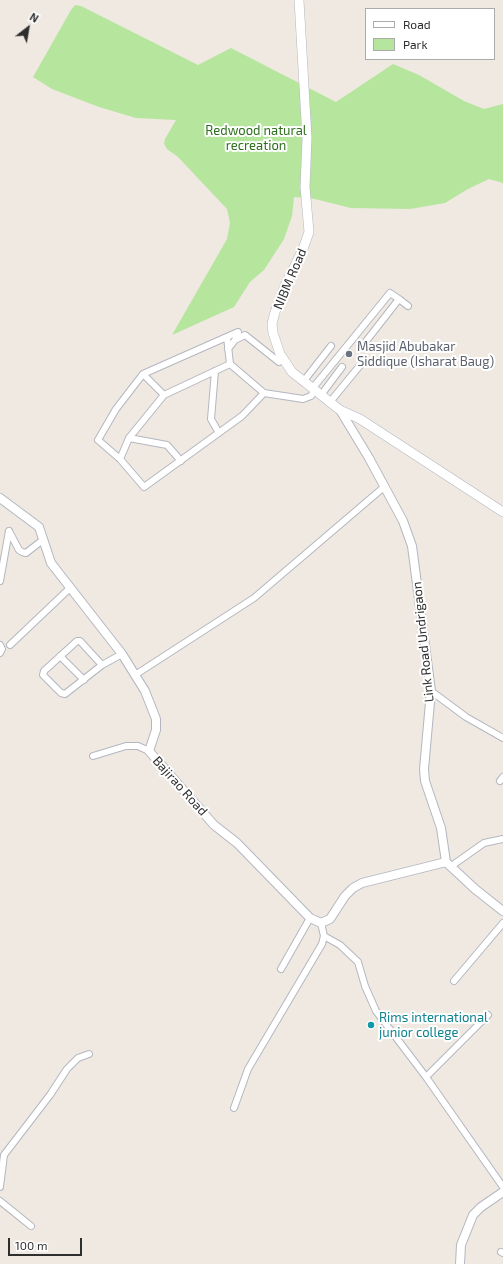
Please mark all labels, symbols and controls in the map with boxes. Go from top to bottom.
north arrow [8,8,48,48]
legend [365,8,495,60]
text: N [28,10,41,25]
text: Road [403,17,431,31]
text: Park [403,37,428,51]
park label: Redwood natural recreation [205,123,307,154]
street label: NIBM Road [270,246,310,312]
place label: Masjid Abubakar Siddique (Isharat Baug) [357,339,494,370]
marker: Masjid Abubakar Siddique (Isharat Baug) [344,349,354,359]
street label: Link Road Undrigaon [409,581,437,703]
street label: Bajirao Road [149,753,211,819]
place label: Rims international junior college [379,1010,488,1041]
marker: Rims international junior college [366,1020,376,1030]
scale bar [10,1230,84,1256]
text: 100 m [15,1238,47,1252]

